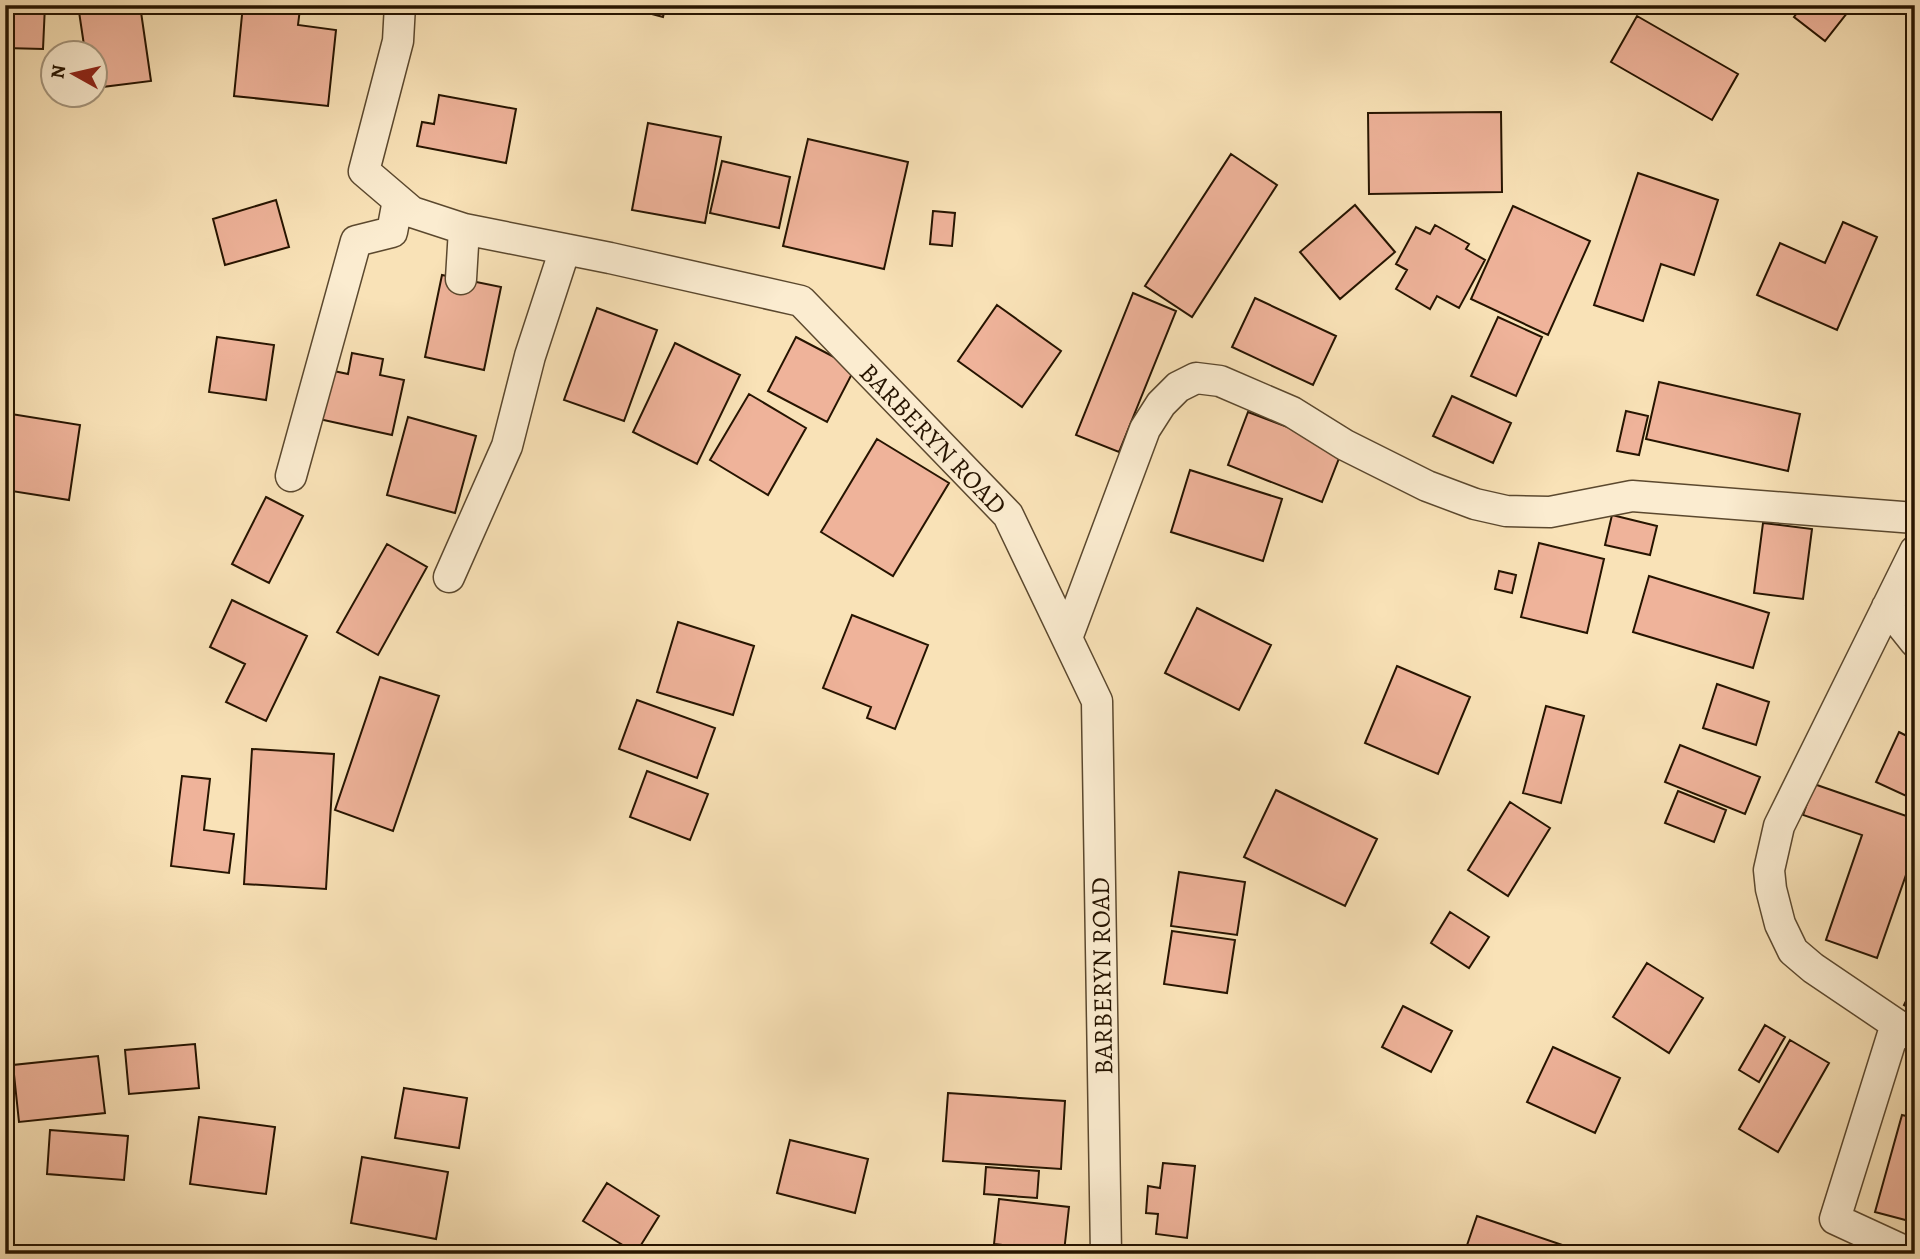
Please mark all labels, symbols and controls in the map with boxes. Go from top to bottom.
north arrow [38,38,108,108]
text: N [44,63,72,80]
street label: BARBERYN ROAD [852,356,1014,522]
street label: BARBERYN ROAD [1083,877,1121,1075]

